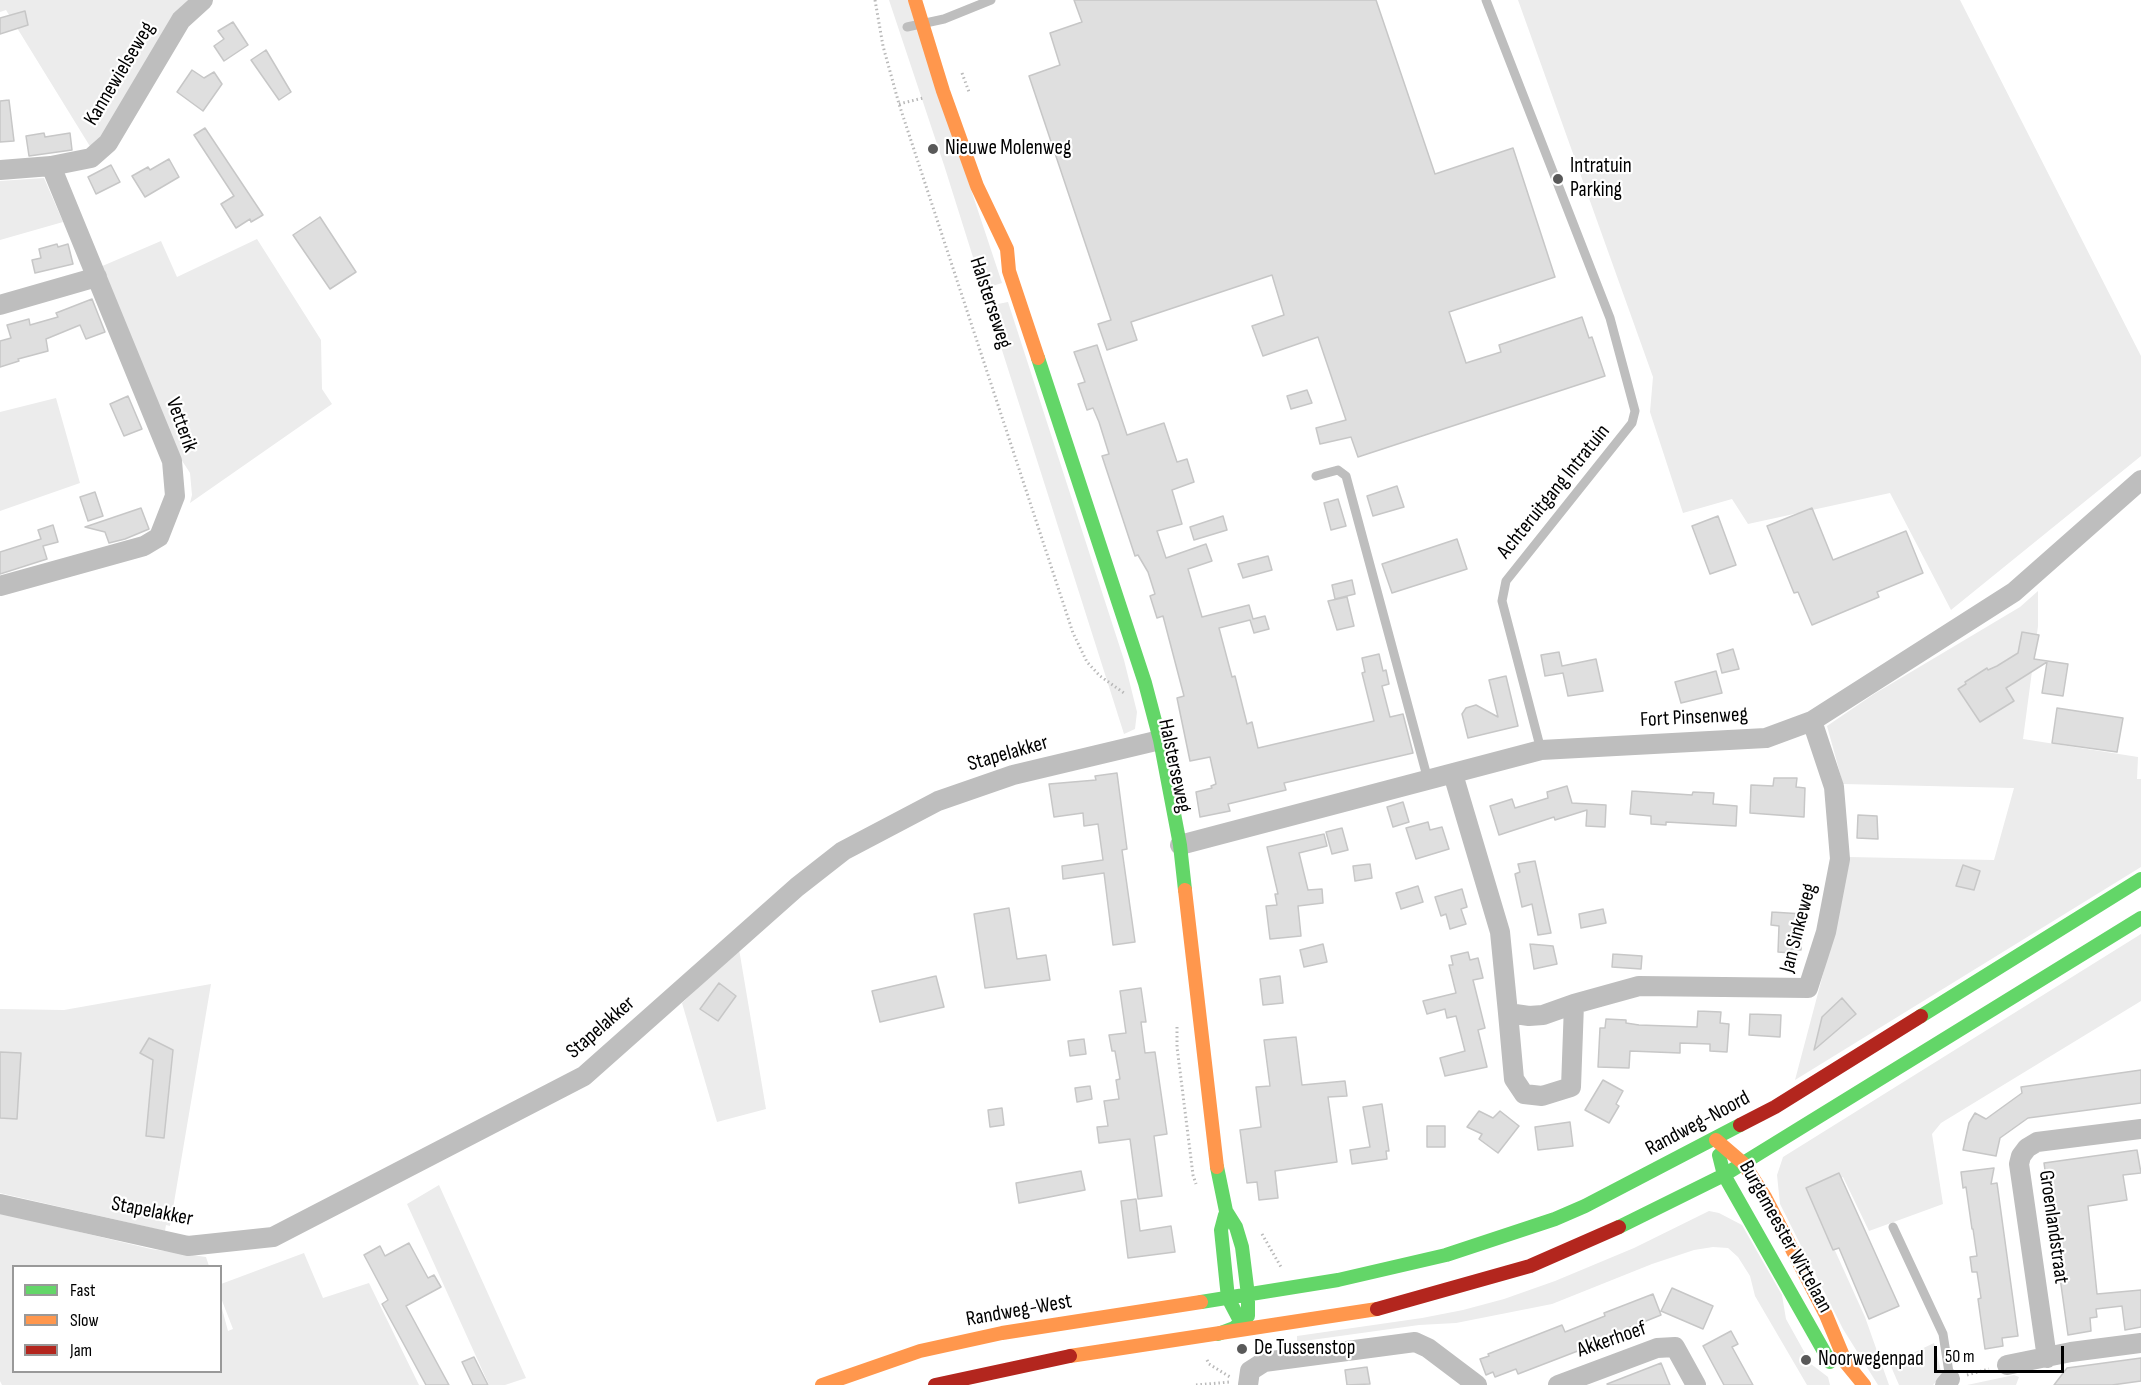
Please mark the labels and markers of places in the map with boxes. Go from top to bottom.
place label: Nieuwe Molenweg [945,136,1071,162]
marker: Nieuwe Molenweg [926,142,940,156]
place label: Intratuin Parking [1570,154,1632,204]
marker: Intratuin Parking [1551,172,1565,186]
place label: De Tussenstop [1254,1336,1355,1362]
marker: De Tussenstop [1235,1342,1249,1356]
place label: Noorwegenpad [1818,1347,1924,1373]
marker: Noorwegenpad [1799,1353,1813,1367]

